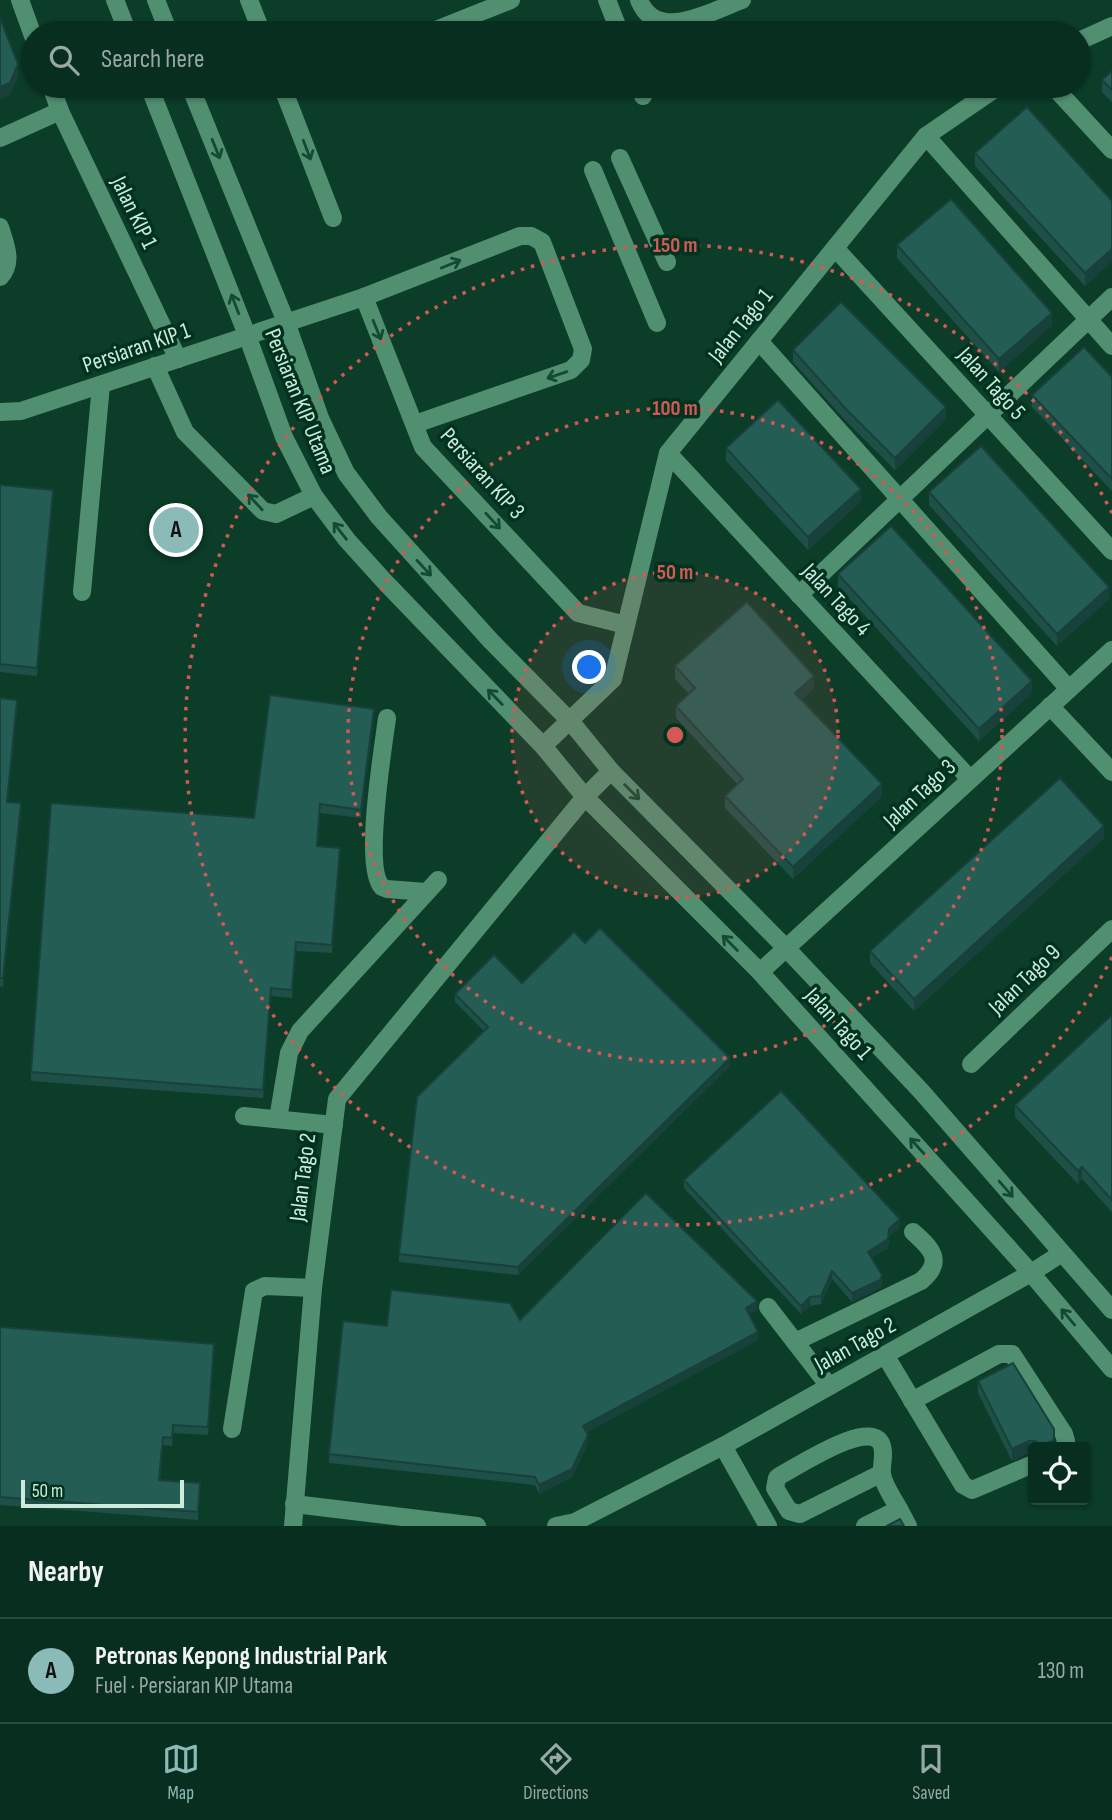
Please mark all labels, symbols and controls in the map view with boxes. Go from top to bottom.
search box [21,21,1091,98]
icon: search [45,41,83,79]
text: Search here [101,44,204,75]
one-way arrow [211,138,224,159]
one-way arrow [301,138,314,160]
street label: Jalan KIP 1 [104,171,163,253]
text: 150 m [653,233,697,258]
one-way arrow [439,256,461,269]
street label: Jalan Tago 1 [702,283,779,369]
one-way arrow [227,293,240,315]
street label: Persiaran KIP 1 [79,317,194,379]
one-way arrow [372,319,385,340]
street label: Persiaran KIP Utama [258,325,342,478]
street label: Jalan Tago 5 [951,341,1031,426]
one-way arrow [547,370,569,382]
text: 100 m [652,396,698,421]
street label: Persiaran KIP 3 [434,422,531,525]
one-way arrow [246,494,263,511]
pin: A [153,504,199,556]
one-way arrow [484,512,501,529]
one-way arrow [333,522,348,541]
street label: Jalan Tago 4 [795,557,877,642]
one-way arrow [415,559,432,576]
text: 50 m [657,560,693,585]
your location [572,650,606,684]
one-way arrow [487,689,504,706]
centre of rings [663,723,687,747]
street label: Jalan Tago 3 [877,753,962,835]
one-way arrow [623,783,640,800]
one-way arrow [722,934,739,951]
street label: Jalan Tago 9 [982,939,1067,1022]
street label: Jalan Tago 1 [798,981,878,1065]
street label: Jalan Tago 2 [284,1131,322,1224]
one-way arrow [909,1138,925,1156]
one-way arrow [998,1180,1014,1198]
one-way arrow [1060,1308,1076,1326]
street label: Jalan Tago 2 [809,1311,901,1379]
map controls [1028,1442,1091,1505]
button: locate [1028,1442,1091,1505]
scale bar [21,1477,184,1509]
text: 50 m [32,1480,63,1503]
text: Nearby [28,1554,104,1590]
text: Petronas Kepong Industrial Park [95,1641,387,1672]
text: A [46,1657,56,1685]
text: 130 m [1038,1657,1084,1685]
text: Fuel · Persiaran KIP Utama [95,1672,293,1700]
tab: Map [162,1740,200,1805]
tab: Directions [523,1740,589,1805]
tab: Saved [912,1740,950,1805]

